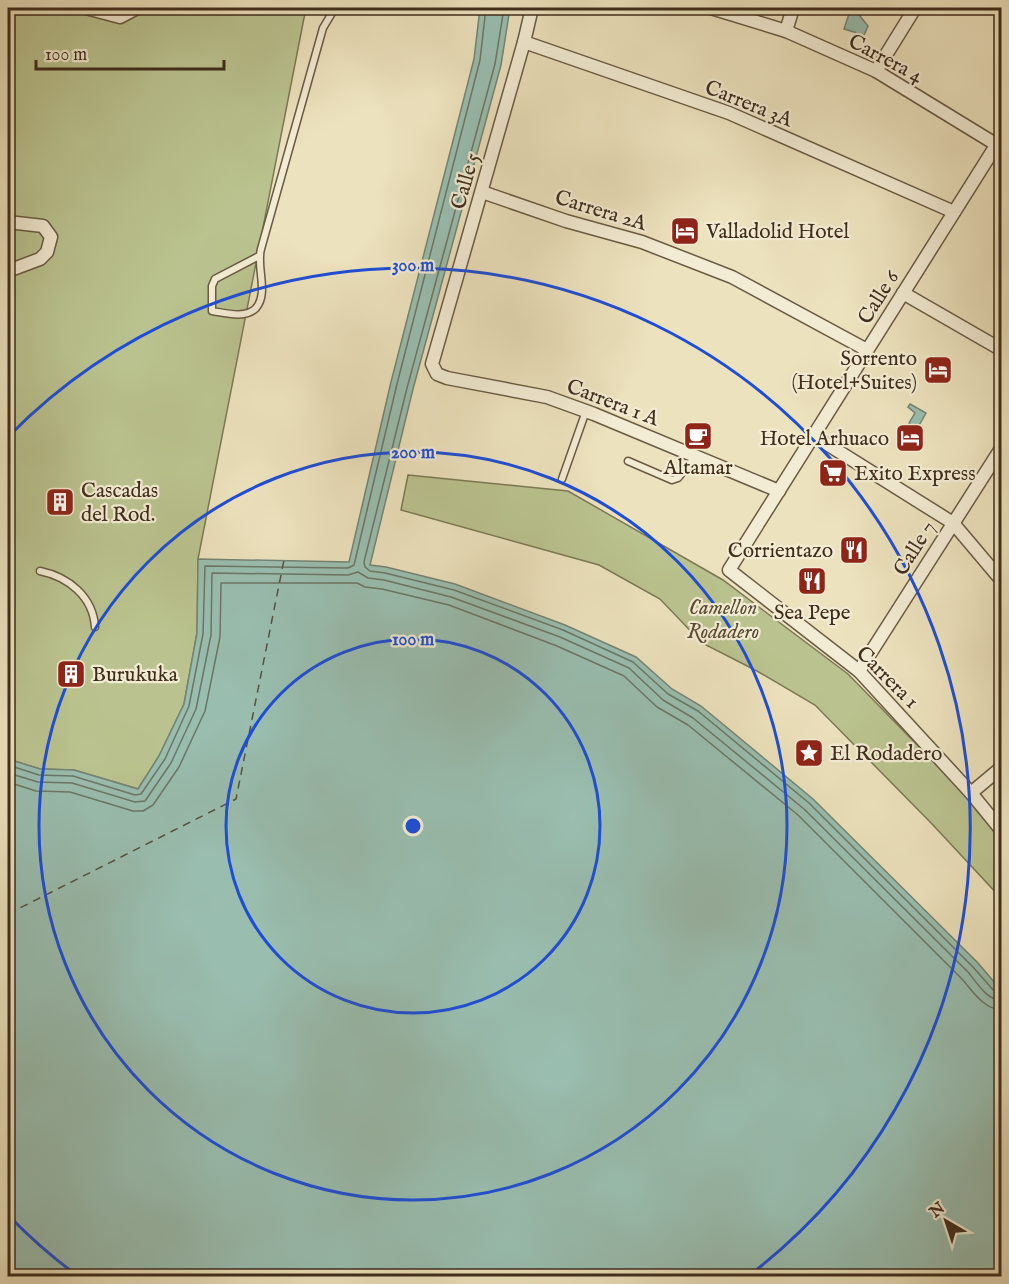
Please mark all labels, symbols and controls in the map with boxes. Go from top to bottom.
street label: Carrera 4 [843,28,928,91]
scale bar [36,33,224,71]
text: 100 m [45,44,87,67]
street label: Carrera 3A [700,75,797,135]
street label: Calle 5 [446,150,487,213]
street label: Carrera 2A [551,185,650,238]
hotel icon: Valladolid Hotel [669,215,701,247]
place label: Valladolid Hotel [705,219,849,246]
text: 300 m [392,255,434,278]
street label: Calle 6 [852,265,907,330]
place label: Sorrento (Hotel+Suites) [791,346,917,397]
hotel icon: Sorrento (Hotel+Suites) [922,354,954,386]
street label: Carrera 1 A [562,373,663,434]
cafe icon: Altamar [682,420,714,452]
hotel icon: Hotel Arhuaco [894,422,926,454]
place label: Hotel Arhuaco [760,426,889,453]
text: 200 m [391,442,435,465]
place label: Altamar [662,455,733,482]
supermarket icon: Exito Express [817,457,849,489]
place label: Exito Express [854,461,976,488]
place label: Cascadas del Rod. [81,478,158,529]
building icon: Cascadas del Rod. [44,486,76,518]
street label: Calle 7 [888,516,942,581]
restaurant icon: Corrientazo [838,534,870,566]
place label: Corrientazo [728,538,833,565]
restaurant icon: Sea Pepe [796,565,828,597]
park label: Camellon Rodadero [687,595,759,646]
place label: Sea Pepe [774,600,851,627]
text: 100 m [392,629,434,652]
street label: Carrera 1 [850,641,924,715]
building icon: Burukuka [55,658,87,690]
place label: Burukuka [92,662,179,689]
place icon: El Rodadero [793,737,825,769]
place label: El Rodadero [830,741,942,768]
centre of rings [403,816,423,836]
north arrow [916,1191,976,1251]
text: N [925,1199,950,1224]

